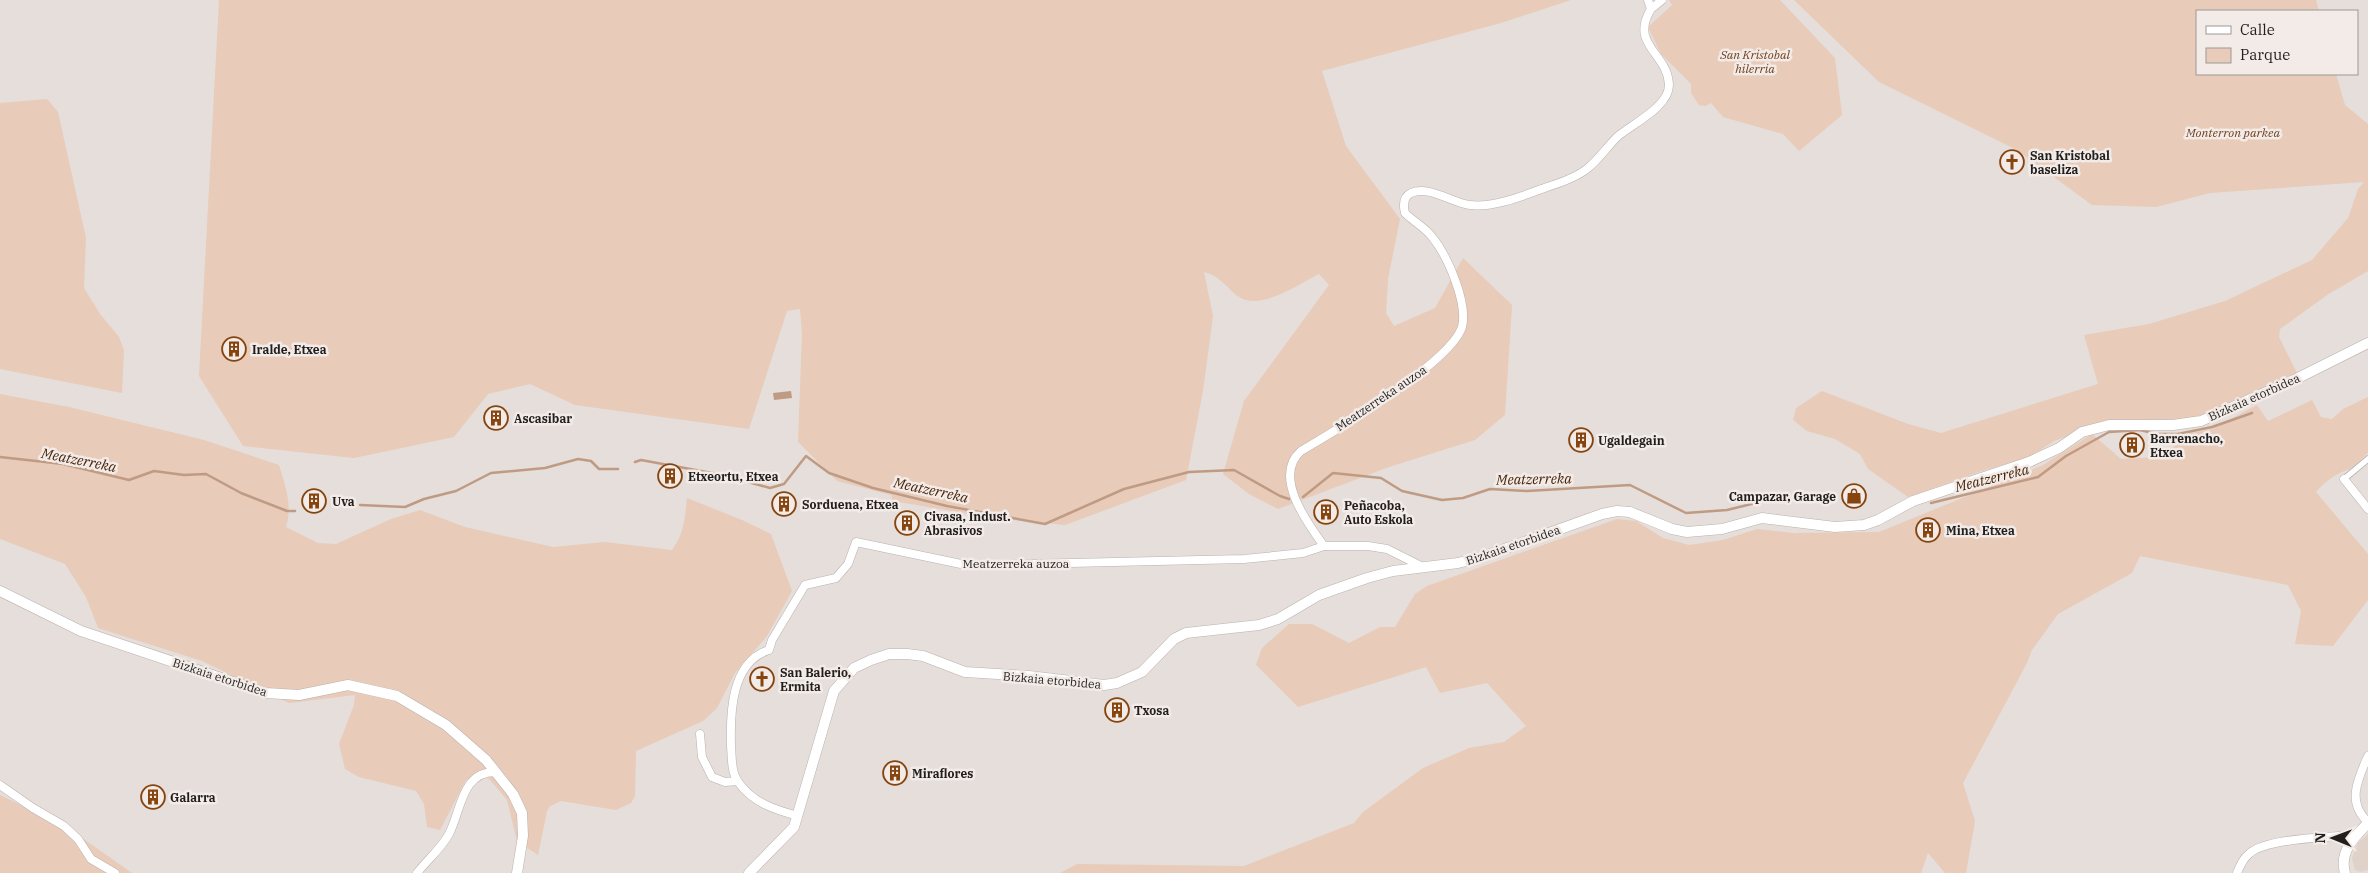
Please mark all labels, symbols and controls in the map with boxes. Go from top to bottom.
legend [2196,10,2358,75]
text: Calle [2240,20,2275,39]
text: Parque [2240,45,2290,64]
park label: San Kristobal hilerria [1719,47,1790,76]
park label: Monterron parkea [2185,125,2280,140]
place label: San Kristobal baseliza [2030,148,2110,177]
church icon: San Kristobal baseliza [1999,149,2025,175]
building icon: Iralde, Etxea [221,336,247,362]
place label: Iralde, Etxea [252,342,327,357]
street label: Meatzerreka auzoa [1333,362,1430,434]
street label: Bizkaia etorbidea [2206,370,2303,424]
building icon: Ascasibar [483,405,509,431]
place label: Ascasibar [514,411,572,426]
building icon: Ugaldegain [1568,427,1594,453]
place label: Barrenacho, Etxea [2150,431,2223,460]
building icon: Barrenacho, Etxea [2119,432,2145,458]
place label: Ugaldegain [1598,433,1665,448]
water label: Meatzerreka [39,444,118,476]
water label: Meatzerreka [1952,460,2031,496]
building icon: Etxeortu, Etxea [657,463,683,489]
place label: Etxeortu, Etxea [688,469,779,484]
water label: Meatzerreka [1495,469,1572,489]
water label: Meatzerreka [891,473,970,507]
shop icon: Campazar, Garage [1841,483,1867,509]
building icon: Uva [301,488,327,514]
place label: Campazar, Garage [1729,489,1836,504]
building icon: Sorduena, Etxea [771,491,797,517]
place label: Uva [332,494,355,509]
place label: Sorduena, Etxea [802,497,899,512]
place label: Peñacoba, Auto Eskola [1344,498,1413,527]
building icon: Peñacoba, Auto Eskola [1313,499,1339,525]
place label: Civasa, Indust. Abrasivos [924,509,1011,538]
building icon: Civasa, Indust. Abrasivos [894,510,920,536]
building icon: Mina, Etxea [1915,517,1941,543]
street label: Bizkaia etorbidea [1464,522,1563,568]
place label: Mina, Etxea [1946,523,2015,538]
street label: Meatzerreka auzoa [963,556,1070,571]
street label: Bizkaia etorbidea [171,655,270,700]
place label: San Balerio, Ermita [780,665,851,694]
church icon: San Balerio, Ermita [749,666,775,692]
street label: Bizkaia etorbidea [1002,668,1102,692]
building icon: Txosa [1104,697,1130,723]
place label: Txosa [1134,703,1169,718]
building icon: Miraflores [882,760,908,786]
place label: Miraflores [912,766,973,781]
building icon: Galarra [140,784,166,810]
place label: Galarra [170,790,216,805]
north arrow [2308,813,2358,863]
text: N [2311,832,2329,843]

